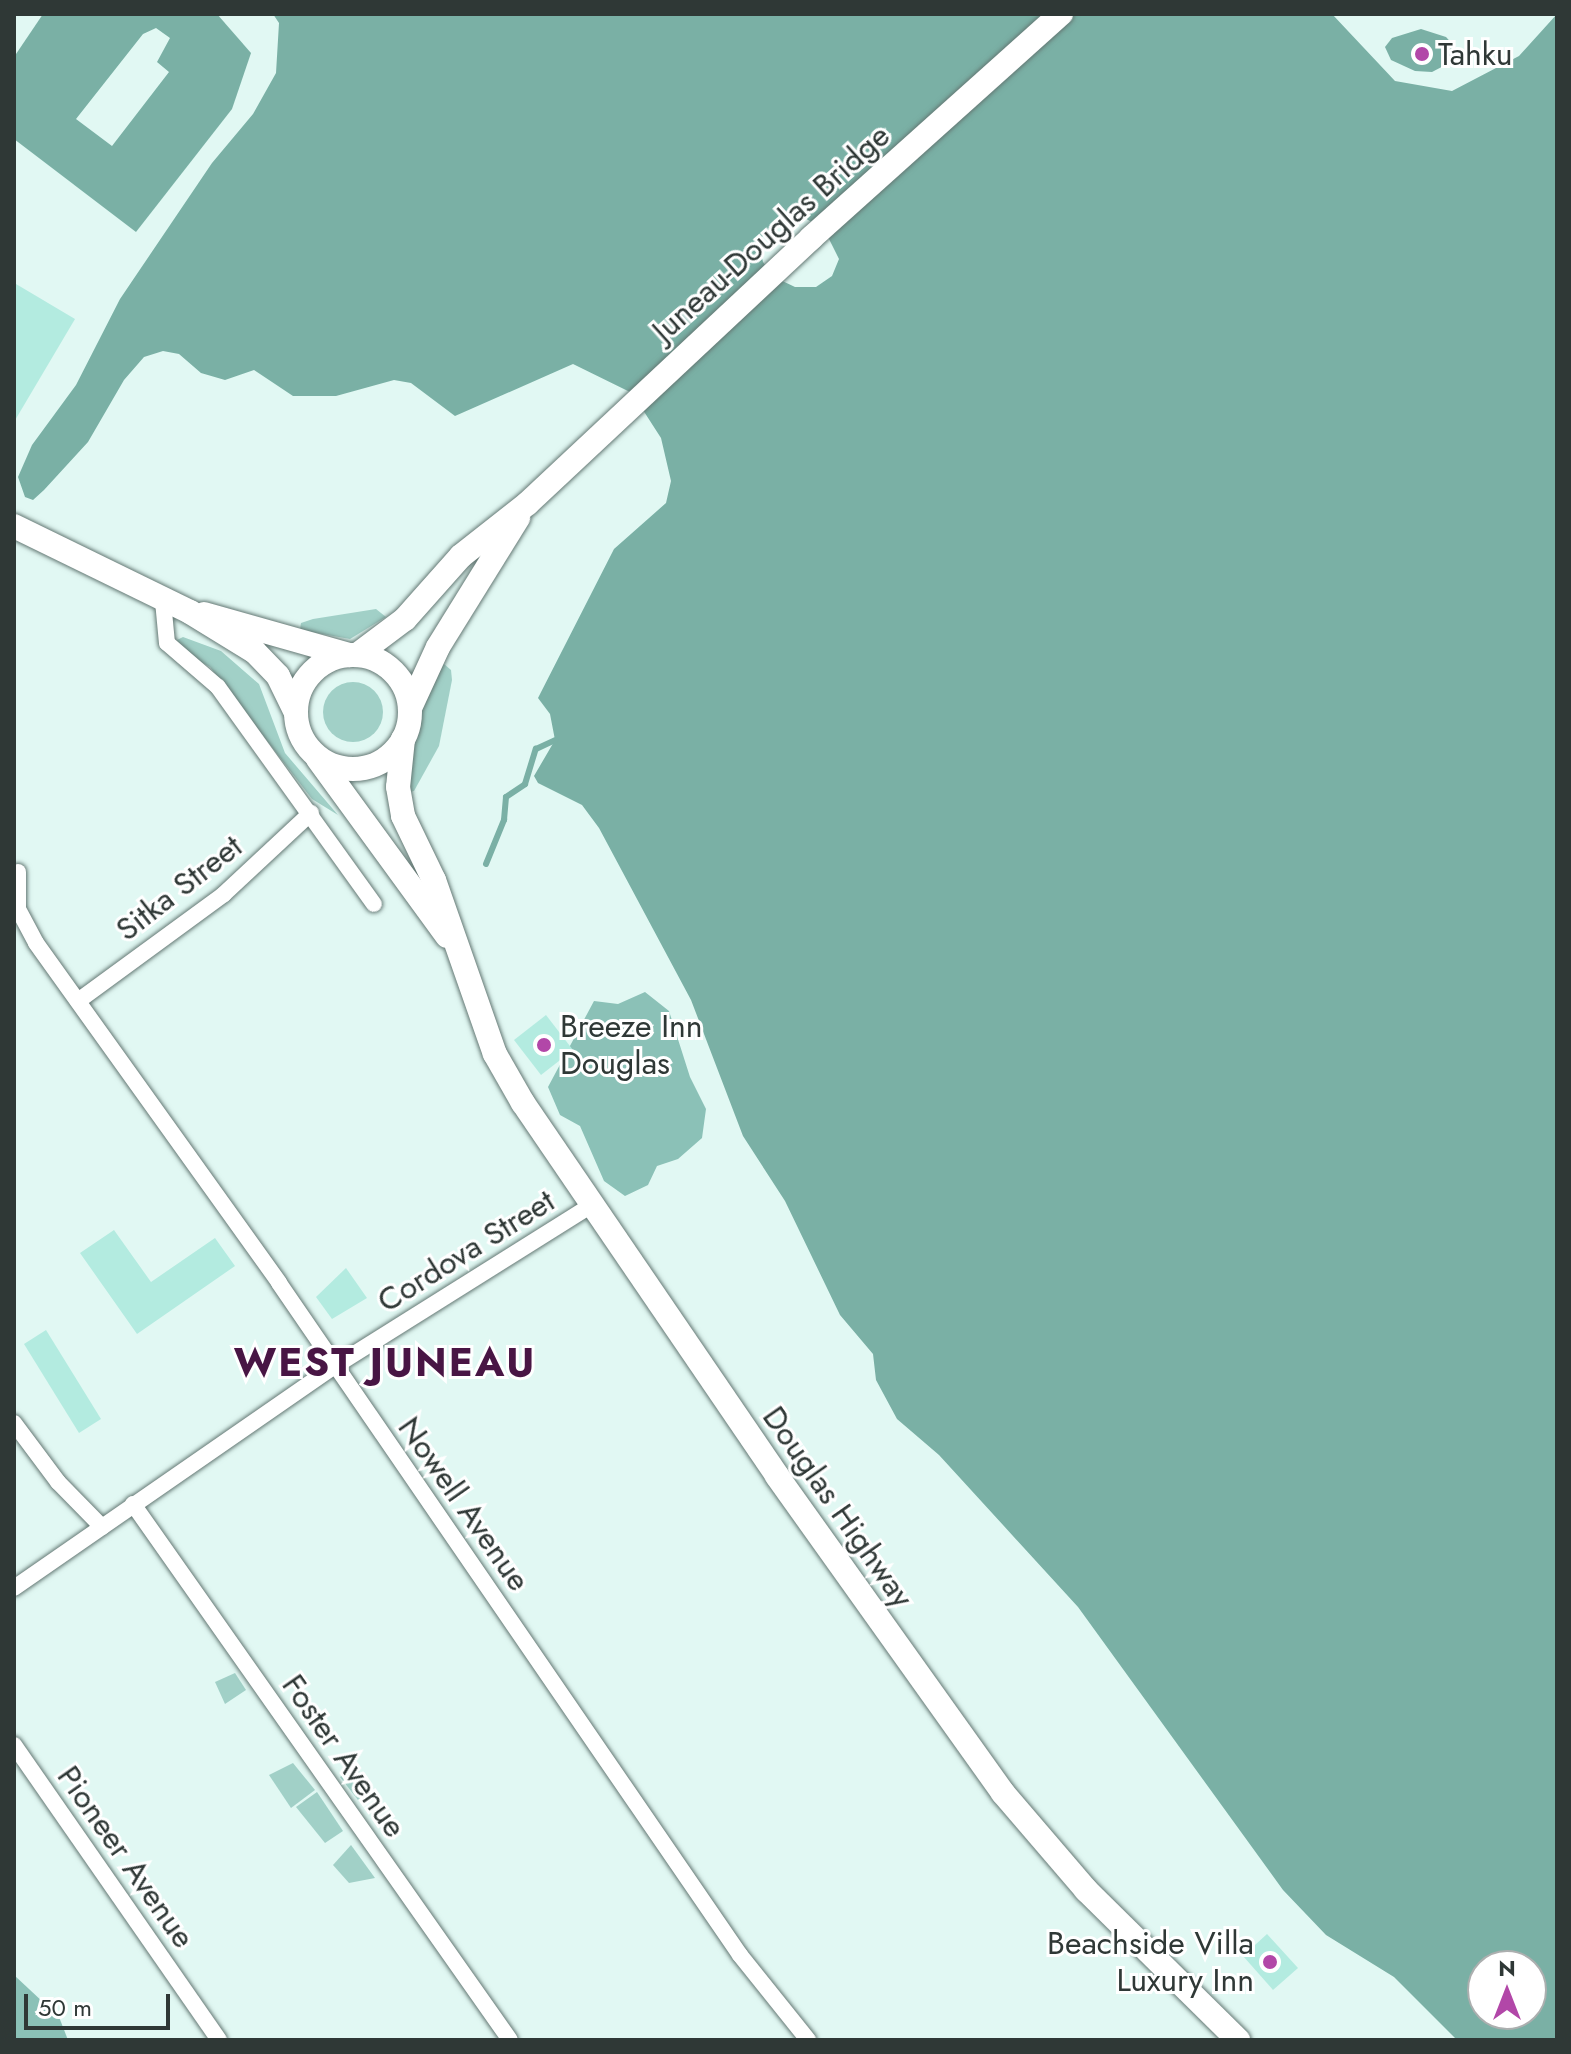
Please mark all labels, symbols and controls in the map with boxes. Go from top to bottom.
place label: Tahku [1438,35,1512,73]
marker: Tahku [1413,45,1431,63]
street label: Juneau-Douglas Bridge [644,116,898,350]
street label: Sitka Street [108,827,250,949]
place label: Breeze Inn Douglas [560,1008,703,1083]
marker: Breeze Inn Douglas [535,1036,553,1054]
street label: Cordova Street [371,1181,561,1321]
district label: WEST JUNEAU [234,1338,536,1386]
street label: Douglas Highway [754,1399,922,1615]
street label: Nowell Avenue [390,1410,538,1598]
street label: Foster Avenue [274,1667,414,1845]
street label: Pioneer Avenue [49,1759,203,1955]
place label: Beachside Villa Luxury Inn [1047,1925,1254,2000]
north arrow [1467,1950,1547,2030]
text: N [1498,1952,1516,1984]
marker: Beachside Villa Luxury Inn [1261,1953,1279,1971]
scale bar [28,1978,174,2028]
text: 50 m [38,1990,92,2025]

